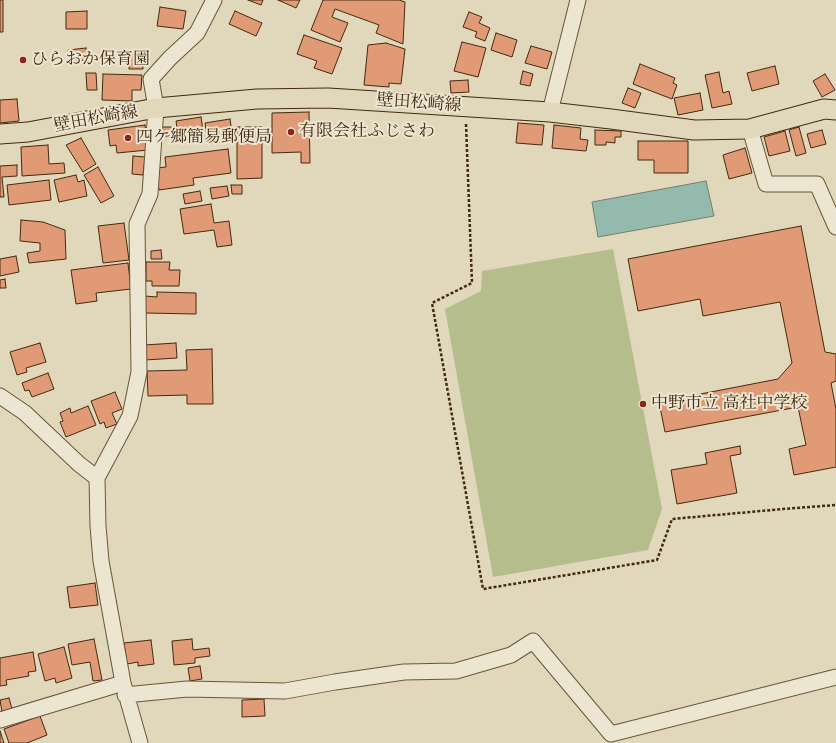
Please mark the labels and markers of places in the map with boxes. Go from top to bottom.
place label: ひらおか保育園 [31,50,150,70]
marker: ひらおか保育園 [18,55,28,65]
place label: 有限会社ふじさわ [299,122,435,142]
marker: 有限会社ふじさわ [286,127,296,137]
place label: 四ケ郷簡易郵便局 [136,128,272,148]
marker: 四ケ郷簡易郵便局 [123,133,133,143]
place label: 中野市立 高社中学校 [651,394,808,414]
marker: 中野市立 高社中学校 [638,399,648,409]

